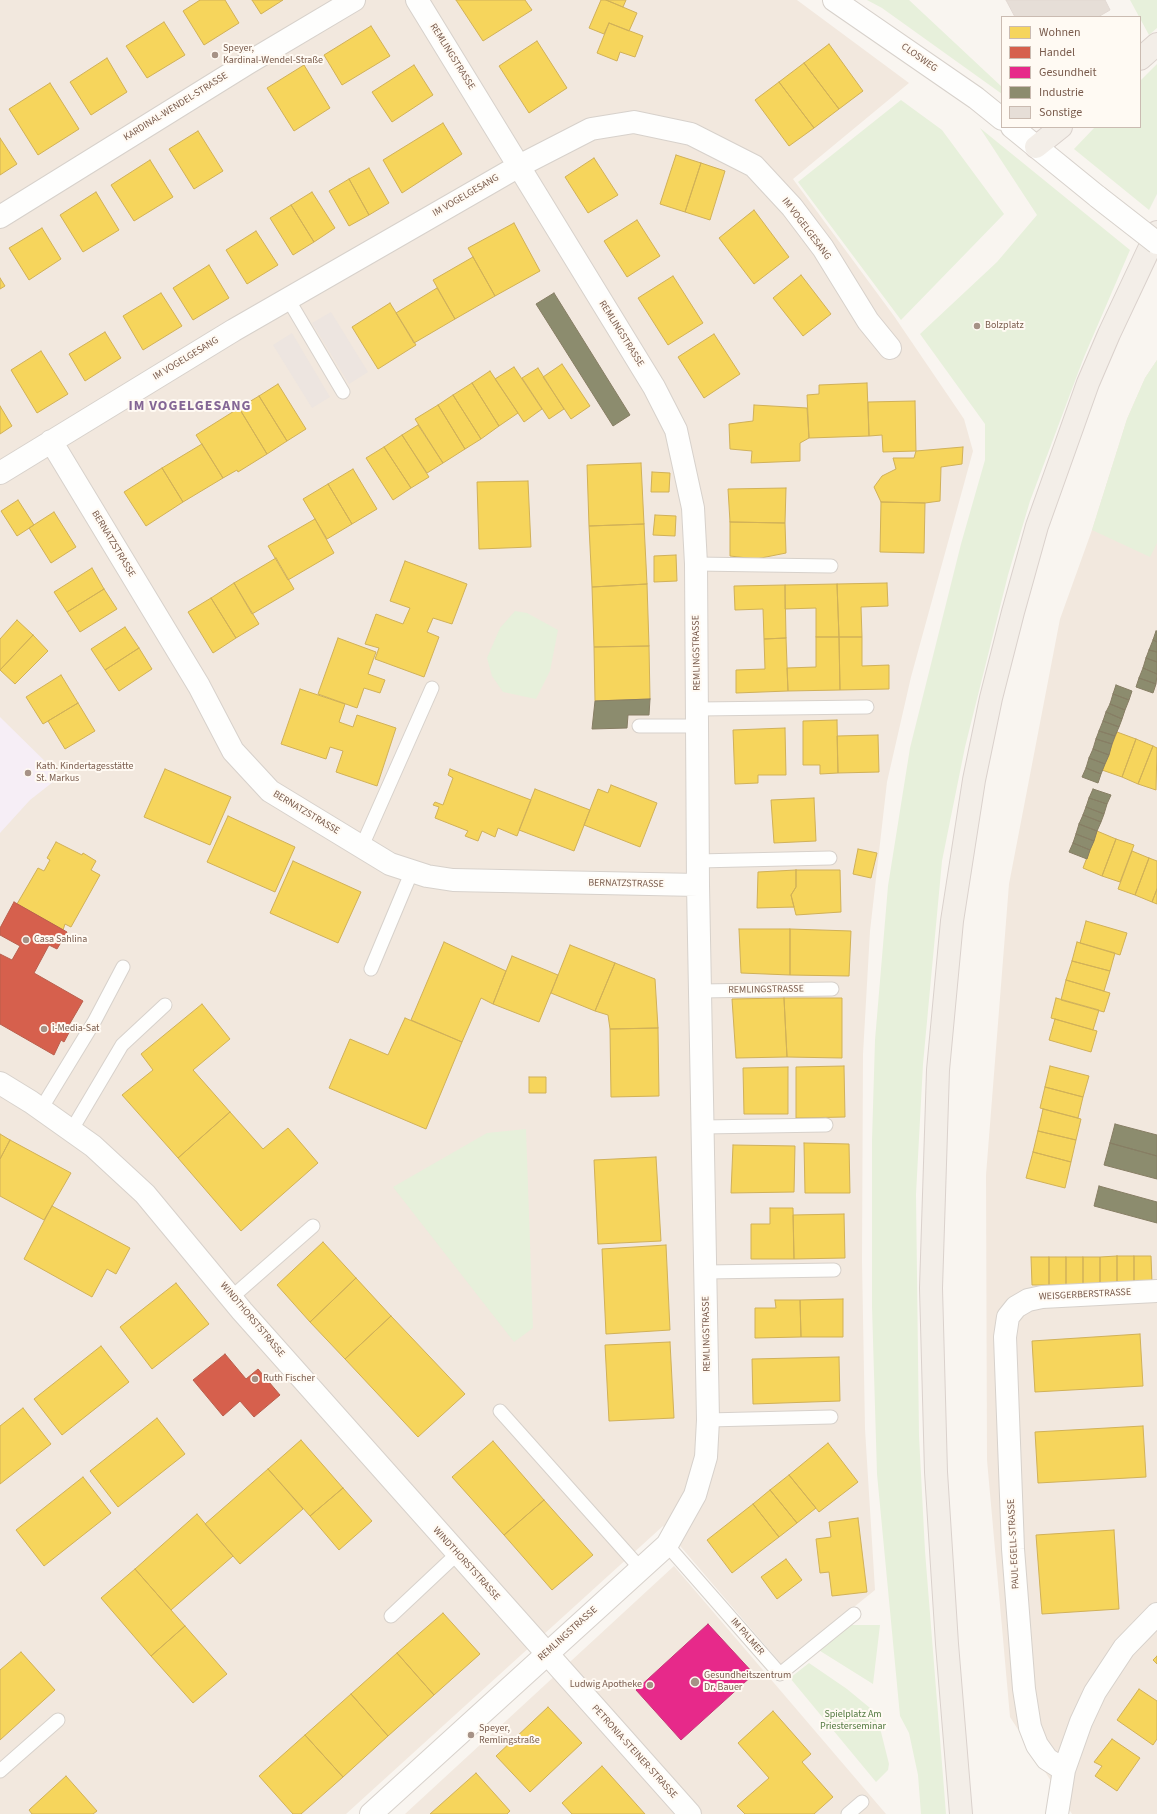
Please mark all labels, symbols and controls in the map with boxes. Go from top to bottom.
legend [1001,16,1141,128]
street label: REMLINGSTRASSE [427,22,477,92]
text: Wohnen [1039,24,1081,41]
street label: CLOSWEG [899,41,939,75]
place label: Speyer, Kardinal-Wendel-Straße [223,43,323,66]
text: Handel [1039,44,1075,61]
marker: Speyer, Kardinal-Wendel-Straße [210,50,220,60]
text: Gesundheit [1039,64,1097,81]
street label: KARDINAL-WENDEL-STRASSE [122,70,230,144]
text: Industrie [1039,84,1084,101]
text: Sonstige [1039,104,1082,121]
street label: IM VOGELGESANG [431,172,501,220]
street label: IM VOGELGESANG [779,196,833,262]
street label: REMLINGSTRASSE [596,299,646,369]
place label: Bolzplatz [985,320,1024,332]
marker: Bolzplatz [972,321,982,331]
street label: IM VOGELGESANG [151,335,221,383]
district label: IM VOGELGESANG [129,399,251,415]
street label: BERNATZSTRASSE [88,509,138,579]
street label: REMLINGSTRASSE [690,615,704,691]
place label: Kath. Kindertagesstätte St. Markus [36,761,133,784]
marker: Kath. Kindertagesstätte St. Markus [23,768,33,778]
street label: BERNATZSTRASSE [271,788,341,838]
street label: BERNATZSTRASSE [588,877,664,891]
place label: Casa Sahlina [34,934,87,946]
marker: Casa Sahlina [21,935,31,945]
street label: REMLINGSTRASSE [728,983,804,997]
place label: i-Media-Sat [52,1023,99,1035]
marker: i-Media-Sat [39,1024,49,1034]
street label: WINDTHORSTSTRASSE [217,1280,287,1360]
street label: WEISGERBERSTRASSE [1039,1287,1131,1303]
street label: REMLINGSTRASSE [700,1296,714,1372]
place label: Ruth Fischer [263,1373,315,1385]
marker: Ruth Fischer [250,1374,260,1384]
street label: PAUL-EGELL-STRASSE [1006,1498,1022,1590]
street label: WINDTHORSTSTRASSE [430,1525,502,1603]
street label: REMLINGSTRASSE [536,1604,600,1664]
street label: IM PALMER [728,1616,766,1658]
place label: Gesundheitszentrum Dr. Bauer [704,1670,791,1694]
marker: Gesundheitszentrum Dr. Bauer [689,1676,701,1688]
place label: Ludwig Apotheke [570,1679,642,1691]
marker: Ludwig Apotheke [645,1680,655,1690]
street label: PETRONIA-STEINER-STRASSE [589,1703,679,1801]
park label: Spielplatz Am Priesterseminar [820,1709,886,1732]
place label: Speyer, Remlingstraße [479,1723,540,1746]
marker: Speyer, Remlingstraße [466,1730,476,1740]

